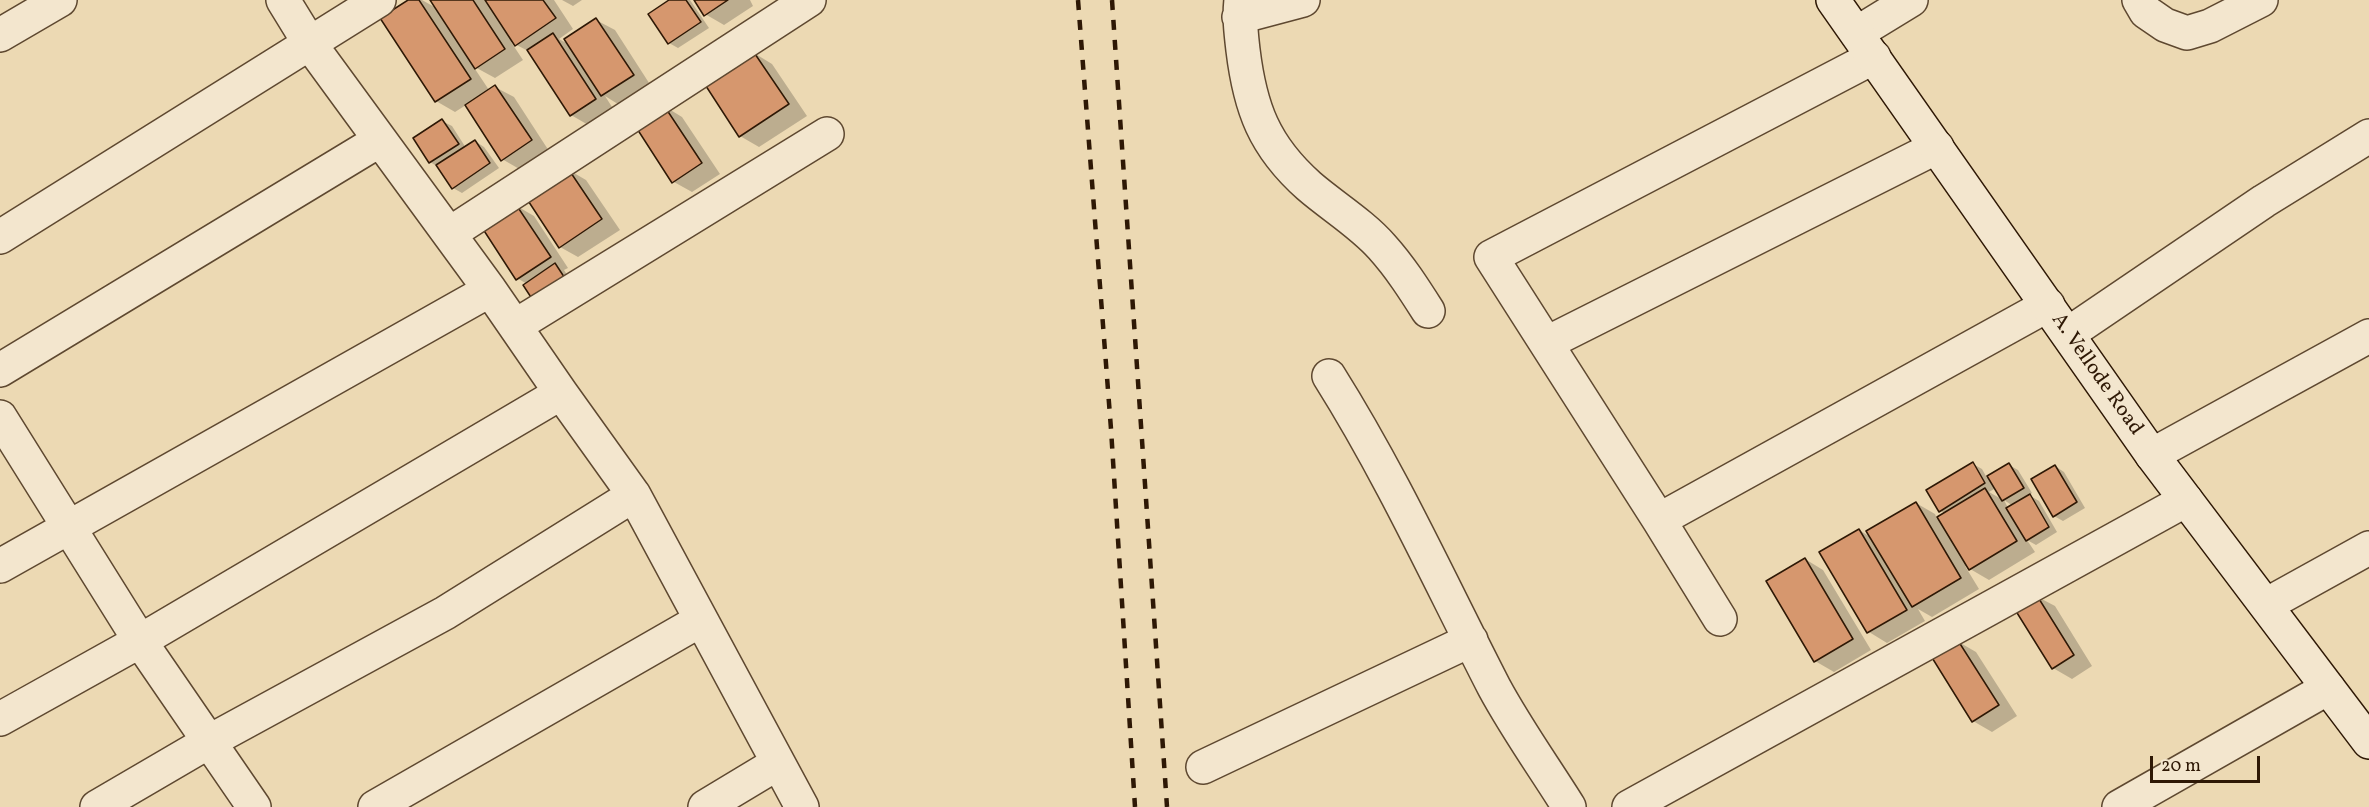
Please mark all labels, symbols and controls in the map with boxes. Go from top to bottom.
street label: A. Vellode Road [2045,309,2147,441]
scale bar [2153,744,2262,782]
text: 20 m [2161,754,2201,779]

